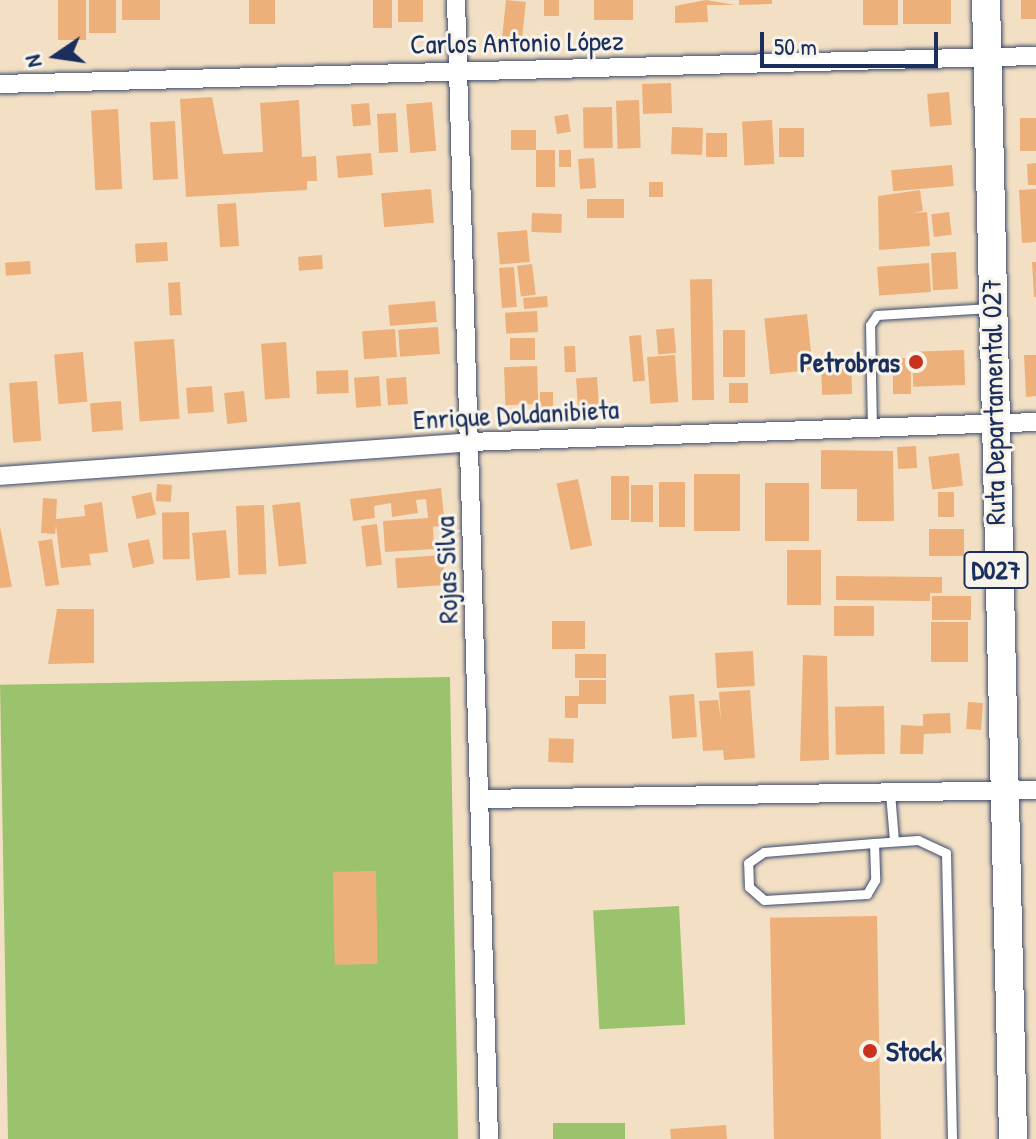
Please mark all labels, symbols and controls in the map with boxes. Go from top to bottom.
north arrow [16,16,96,96]
scale bar [764,16,942,66]
street label: Carlos Antonio López [410,23,624,61]
text: 50 m [774,30,817,62]
text: N [17,52,49,70]
street label: Ruta Departamental 027 [974,278,1012,526]
place label: Petrobras [800,345,900,379]
marker: Petrobras [907,353,925,371]
street label: Enrique Doldanibieta [412,392,620,436]
street label: Rojas Silva [427,516,465,624]
road number: D027 [962,548,1030,592]
place label: Stock [886,1034,942,1068]
marker: Stock [861,1042,879,1060]

